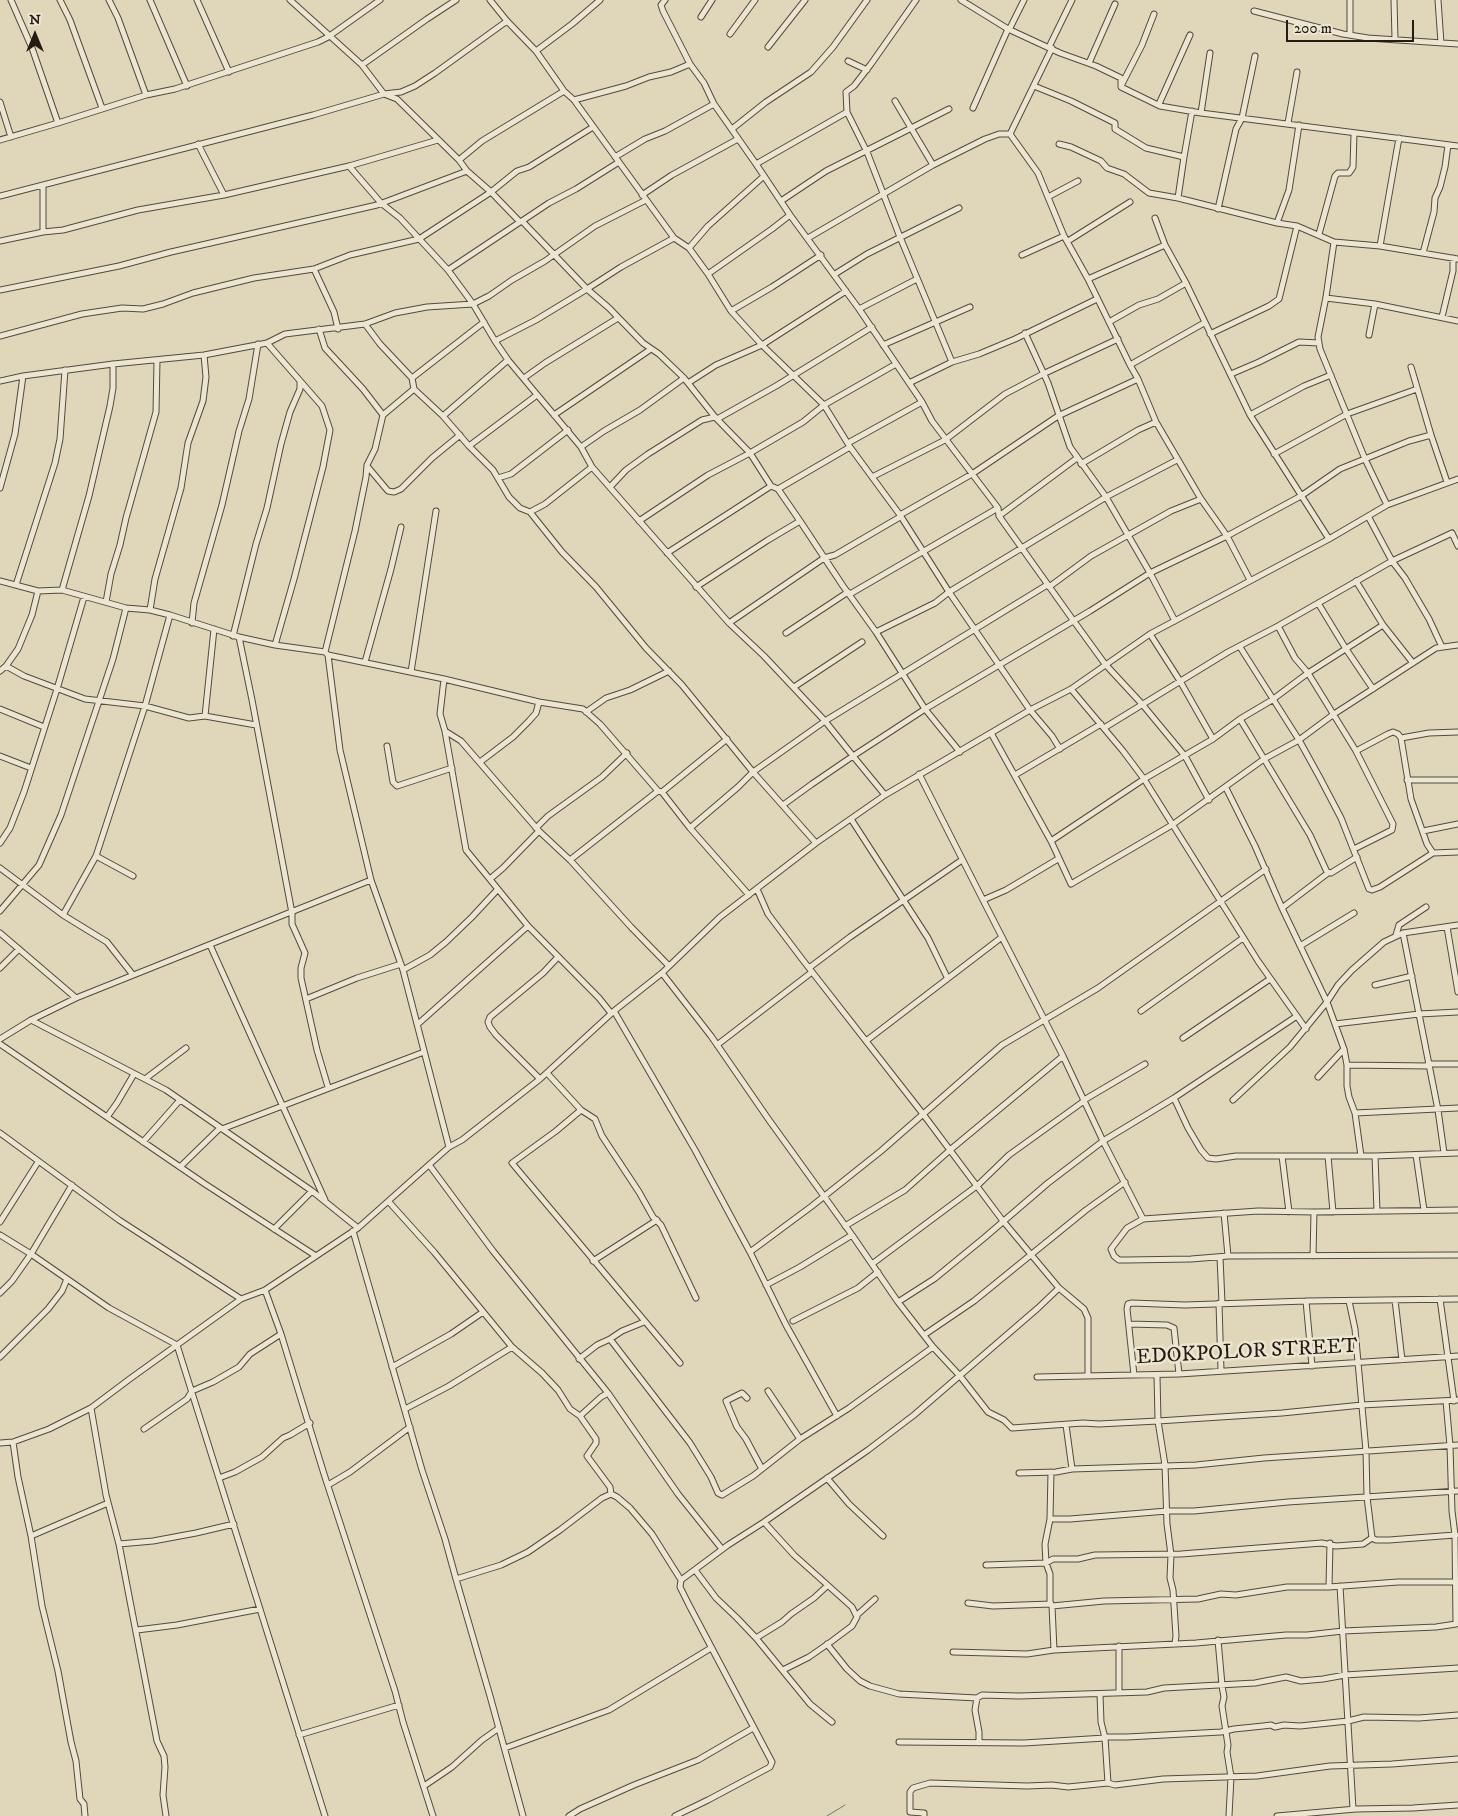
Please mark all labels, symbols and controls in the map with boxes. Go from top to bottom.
north arrow [10,10,60,60]
scale bar [1288,10,1416,42]
text: N [29,11,41,29]
text: 200 m [1294,19,1332,38]
street label: EDOKPOLOR STREET [1136,1335,1358,1371]

